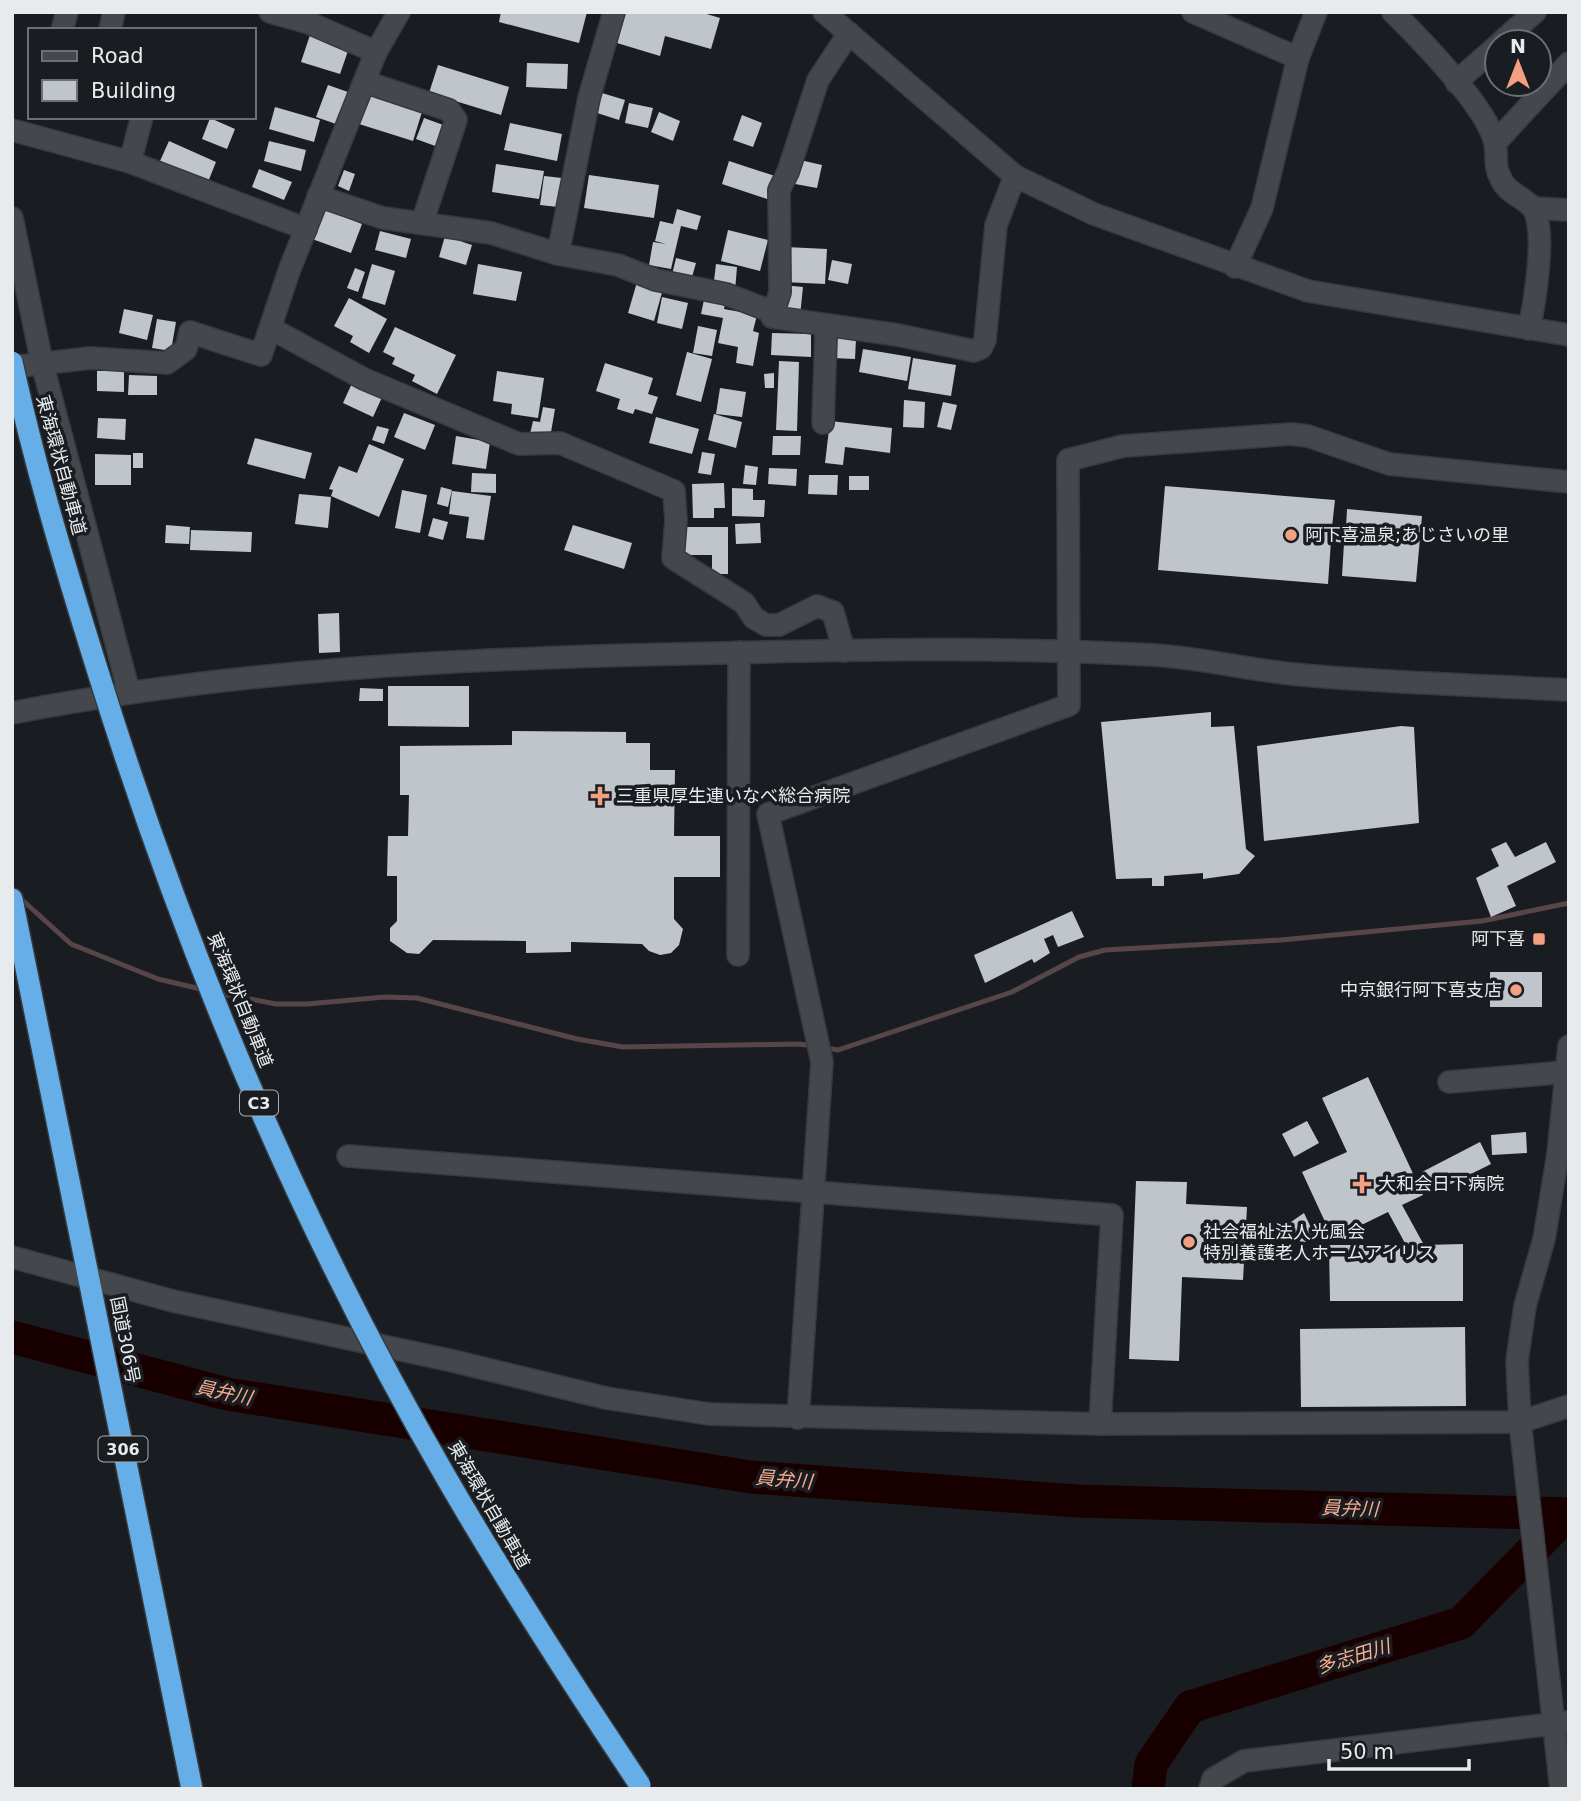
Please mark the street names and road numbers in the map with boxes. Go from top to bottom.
street label: 東海環状自動車道 [33,393,90,537]
street label: 東海環状自動車道 [204,929,277,1071]
road number: C3 [240,1091,278,1116]
street label: 国道306号 [107,1295,144,1385]
road number: 306 [99,1436,148,1462]
street label: 東海環状自動車道 [444,1437,535,1572]

